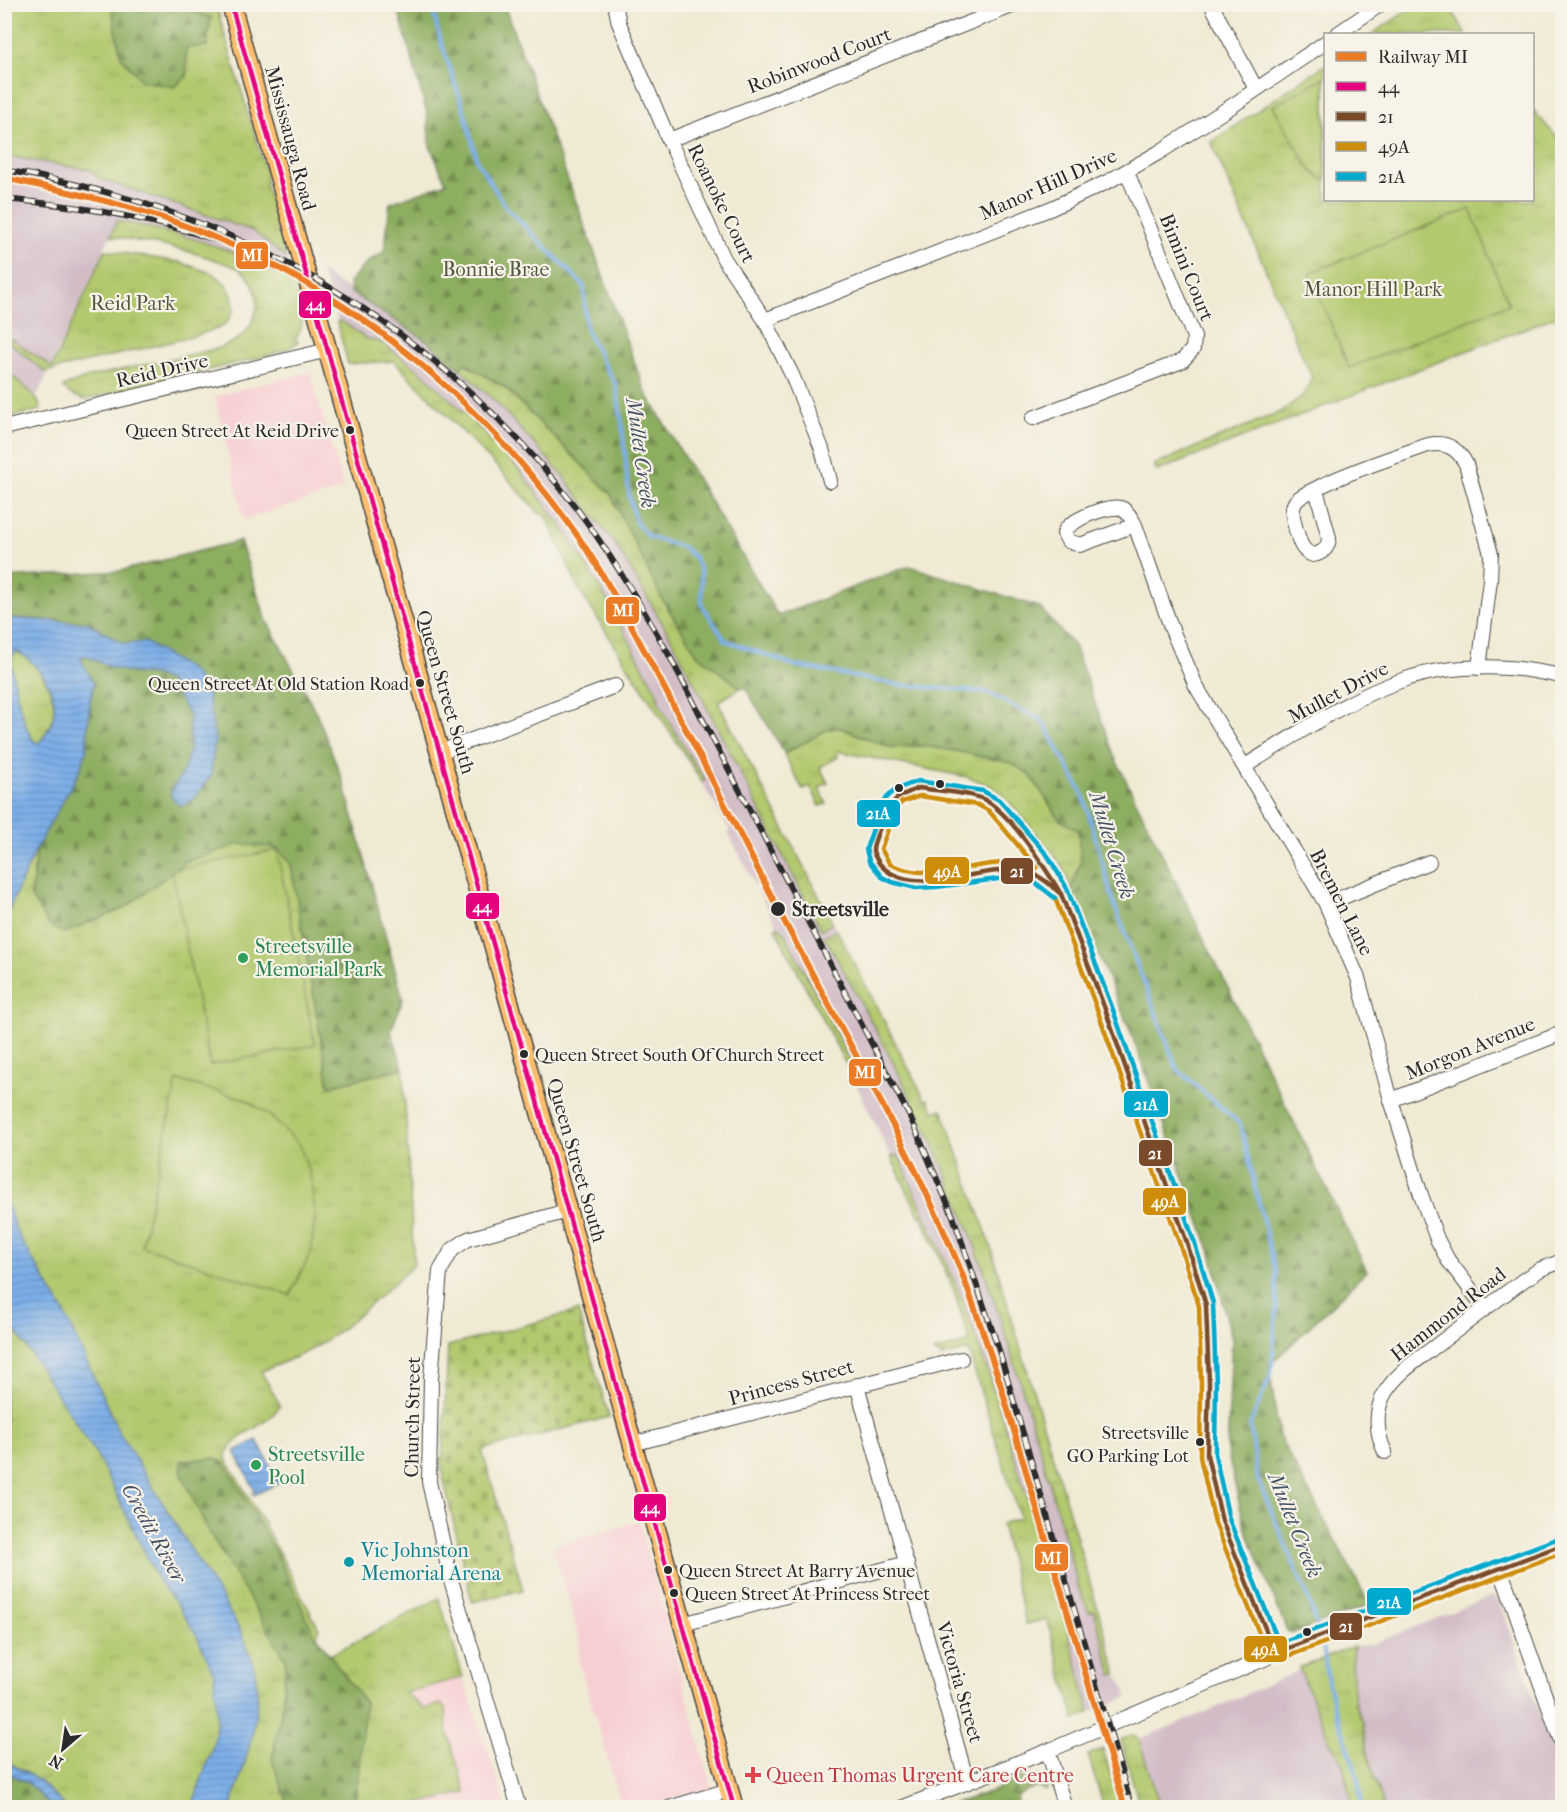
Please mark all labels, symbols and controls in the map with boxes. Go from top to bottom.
street label: Robinwood Court [744,22,894,98]
legend [1324,33,1534,201]
text: Railway MI [1378,47,1468,68]
street label: Mississauga Road [260,63,321,214]
text: 44 [1378,77,1400,98]
text: 21 [1378,107,1394,128]
text: 49A [1378,137,1410,158]
street label: Roanoke Court [683,140,760,267]
street label: Manor Hill Drive [976,144,1120,225]
text: 21A [1378,167,1406,188]
street label: Bimini Court [1155,210,1219,324]
line badge: MI [235,241,269,270]
text: MI [241,246,263,265]
park label: Bonnie Brae [443,258,550,281]
park label: Manor Hill Park [1304,278,1443,301]
line badge: 44 [298,290,332,319]
park label: Reid Park [91,292,176,315]
text: 44 [305,295,326,315]
street label: Reid Drive [114,349,211,392]
water label: Mullet Creek [621,394,661,510]
place label: Queen Street At Reid Drive [125,421,339,442]
marker: Queen Street At Reid Drive [344,424,356,436]
line badge: MI [605,596,640,625]
text: MI [612,601,634,620]
street label: Queen Street South [411,608,480,777]
street label: Mullet Drive [1284,656,1393,729]
place label: Queen Street At Old Station Road [148,674,409,695]
marker: Queen Street At Old Station Road [414,677,426,689]
unlabelled marker [934,778,946,790]
unlabelled marker [893,782,905,794]
water label: Mullet Creek [1084,786,1140,902]
line badge: 21A [856,799,901,828]
text: 21A [866,804,891,823]
street label: Bremen Lane [1305,845,1378,959]
line badge: 49A [924,856,970,885]
line badge: 21 [1000,857,1034,885]
text: 49A [932,862,962,882]
text: 21 [1010,862,1024,881]
line badge: 44 [465,892,500,920]
text: 44 [472,897,493,917]
place label: Streetsville [792,898,889,921]
marker: Streetsville [769,900,787,918]
place label: Streetsville Memorial Park [255,935,383,981]
marker: Streetsville Memorial Park [236,951,250,965]
street label: Morgon Avenue [1402,1012,1538,1085]
place label: Queen Street South Of Church Street [535,1045,825,1066]
marker: Queen Street South Of Church Street [518,1048,530,1060]
line badge: MI [848,1058,882,1087]
text: MI [854,1063,876,1082]
street label: Queen Street South [542,1076,611,1245]
line badge: 21A [1123,1090,1169,1118]
text: 21A [1134,1095,1159,1114]
line badge: 21 [1138,1139,1173,1167]
text: 21 [1148,1144,1162,1163]
line badge: 49A [1142,1187,1187,1216]
text: 49A [1150,1192,1180,1212]
street label: Hammond Road [1386,1262,1511,1366]
street label: Princess Street [726,1355,856,1410]
street label: Church Street [400,1356,425,1478]
place label: Streetsville GO Parking Lot [1067,1423,1190,1467]
marker: Streetsville GO Parking Lot [1194,1436,1206,1448]
place label: Streetsville Pool [268,1443,365,1489]
marker: Streetsville Pool [249,1458,263,1472]
water label: Mullet Creek [1262,1467,1327,1581]
water label: Credit River [117,1479,192,1588]
line badge: 44 [633,1493,667,1522]
text: 44 [640,1498,661,1518]
place label: Vic Johnston Memorial Arena [360,1539,502,1585]
line badge: MI [1034,1543,1069,1572]
text: MI [1040,1549,1062,1568]
marker: Vic Johnston Memorial Arena [342,1555,356,1569]
place label: Queen Street At Barry Avenue [679,1561,915,1582]
marker: Queen Street At Barry Avenue [662,1564,674,1576]
place label: Queen Street At Princess Street [685,1584,931,1605]
marker: Queen Street At Princess Street [668,1587,680,1599]
line badge: 21A [1366,1587,1412,1616]
text: 21A [1377,1593,1402,1612]
line badge: 21 [1329,1612,1363,1641]
text: 21 [1339,1617,1353,1636]
street label: Victoria Street [931,1618,988,1746]
unlabelled marker [1301,1626,1313,1638]
line badge: 49A [1243,1635,1288,1663]
text: 49A [1250,1640,1280,1660]
north arrow [33,1719,93,1779]
text: N [45,1750,66,1773]
place label: Queen Thomas Urgent Care Centre [766,1764,1074,1787]
marker: Queen Thomas Urgent Care Centre [744,1766,762,1784]

